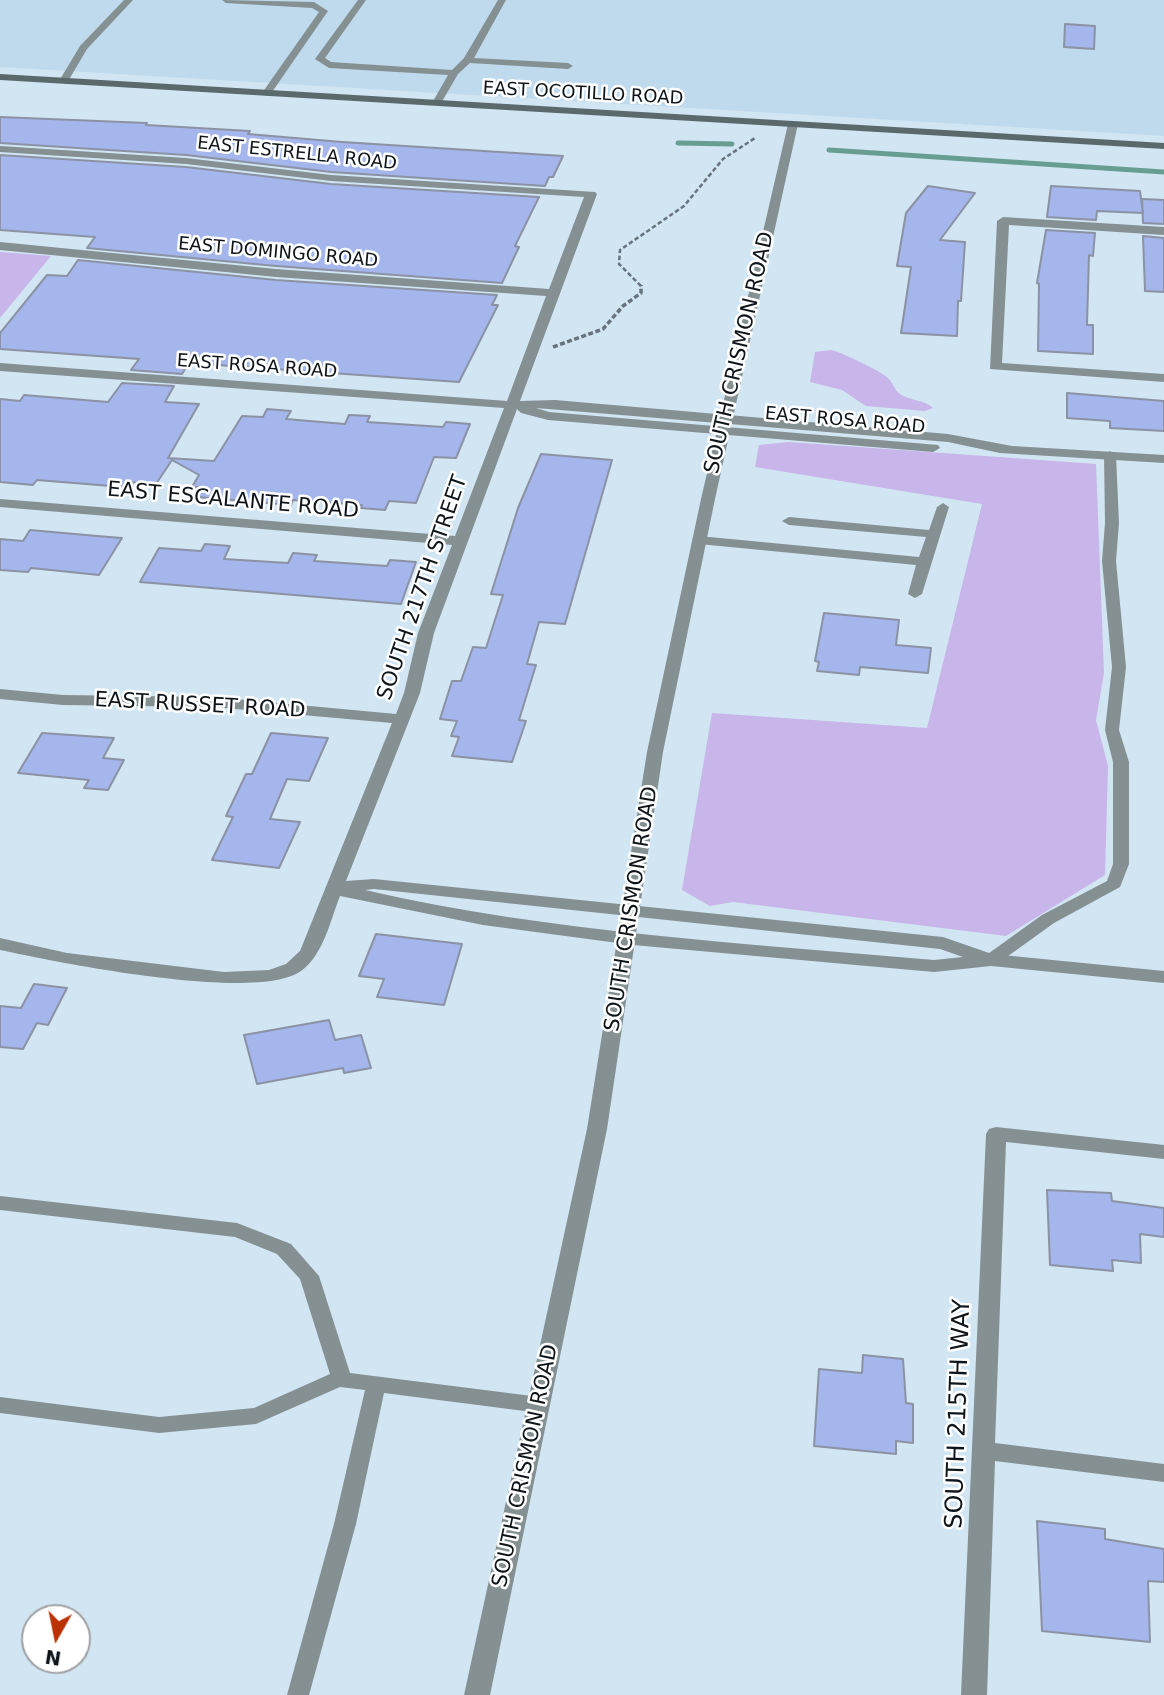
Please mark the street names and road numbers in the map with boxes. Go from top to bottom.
street label: EAST OCOTILLO ROAD [482,78,684,110]
street label: EAST ESTRELLA ROAD [196,133,398,175]
street label: SOUTH CRISMON ROAD [700,230,780,476]
street label: EAST DOMINGO ROAD [177,234,379,272]
street label: EAST ROSA ROAD [176,351,338,383]
street label: EAST ROSA ROAD [764,403,926,439]
street label: SOUTH 217TH STREET [373,472,473,704]
street label: EAST ESCALANTE ROAD [106,477,360,525]
street label: EAST RUSSET ROAD [94,688,306,724]
street label: SOUTH CRISMON ROAD [600,785,664,1033]
street label: SOUTH 215TH WAY [941,1299,977,1529]
street label: SOUTH CRISMON ROAD [488,1342,564,1590]

